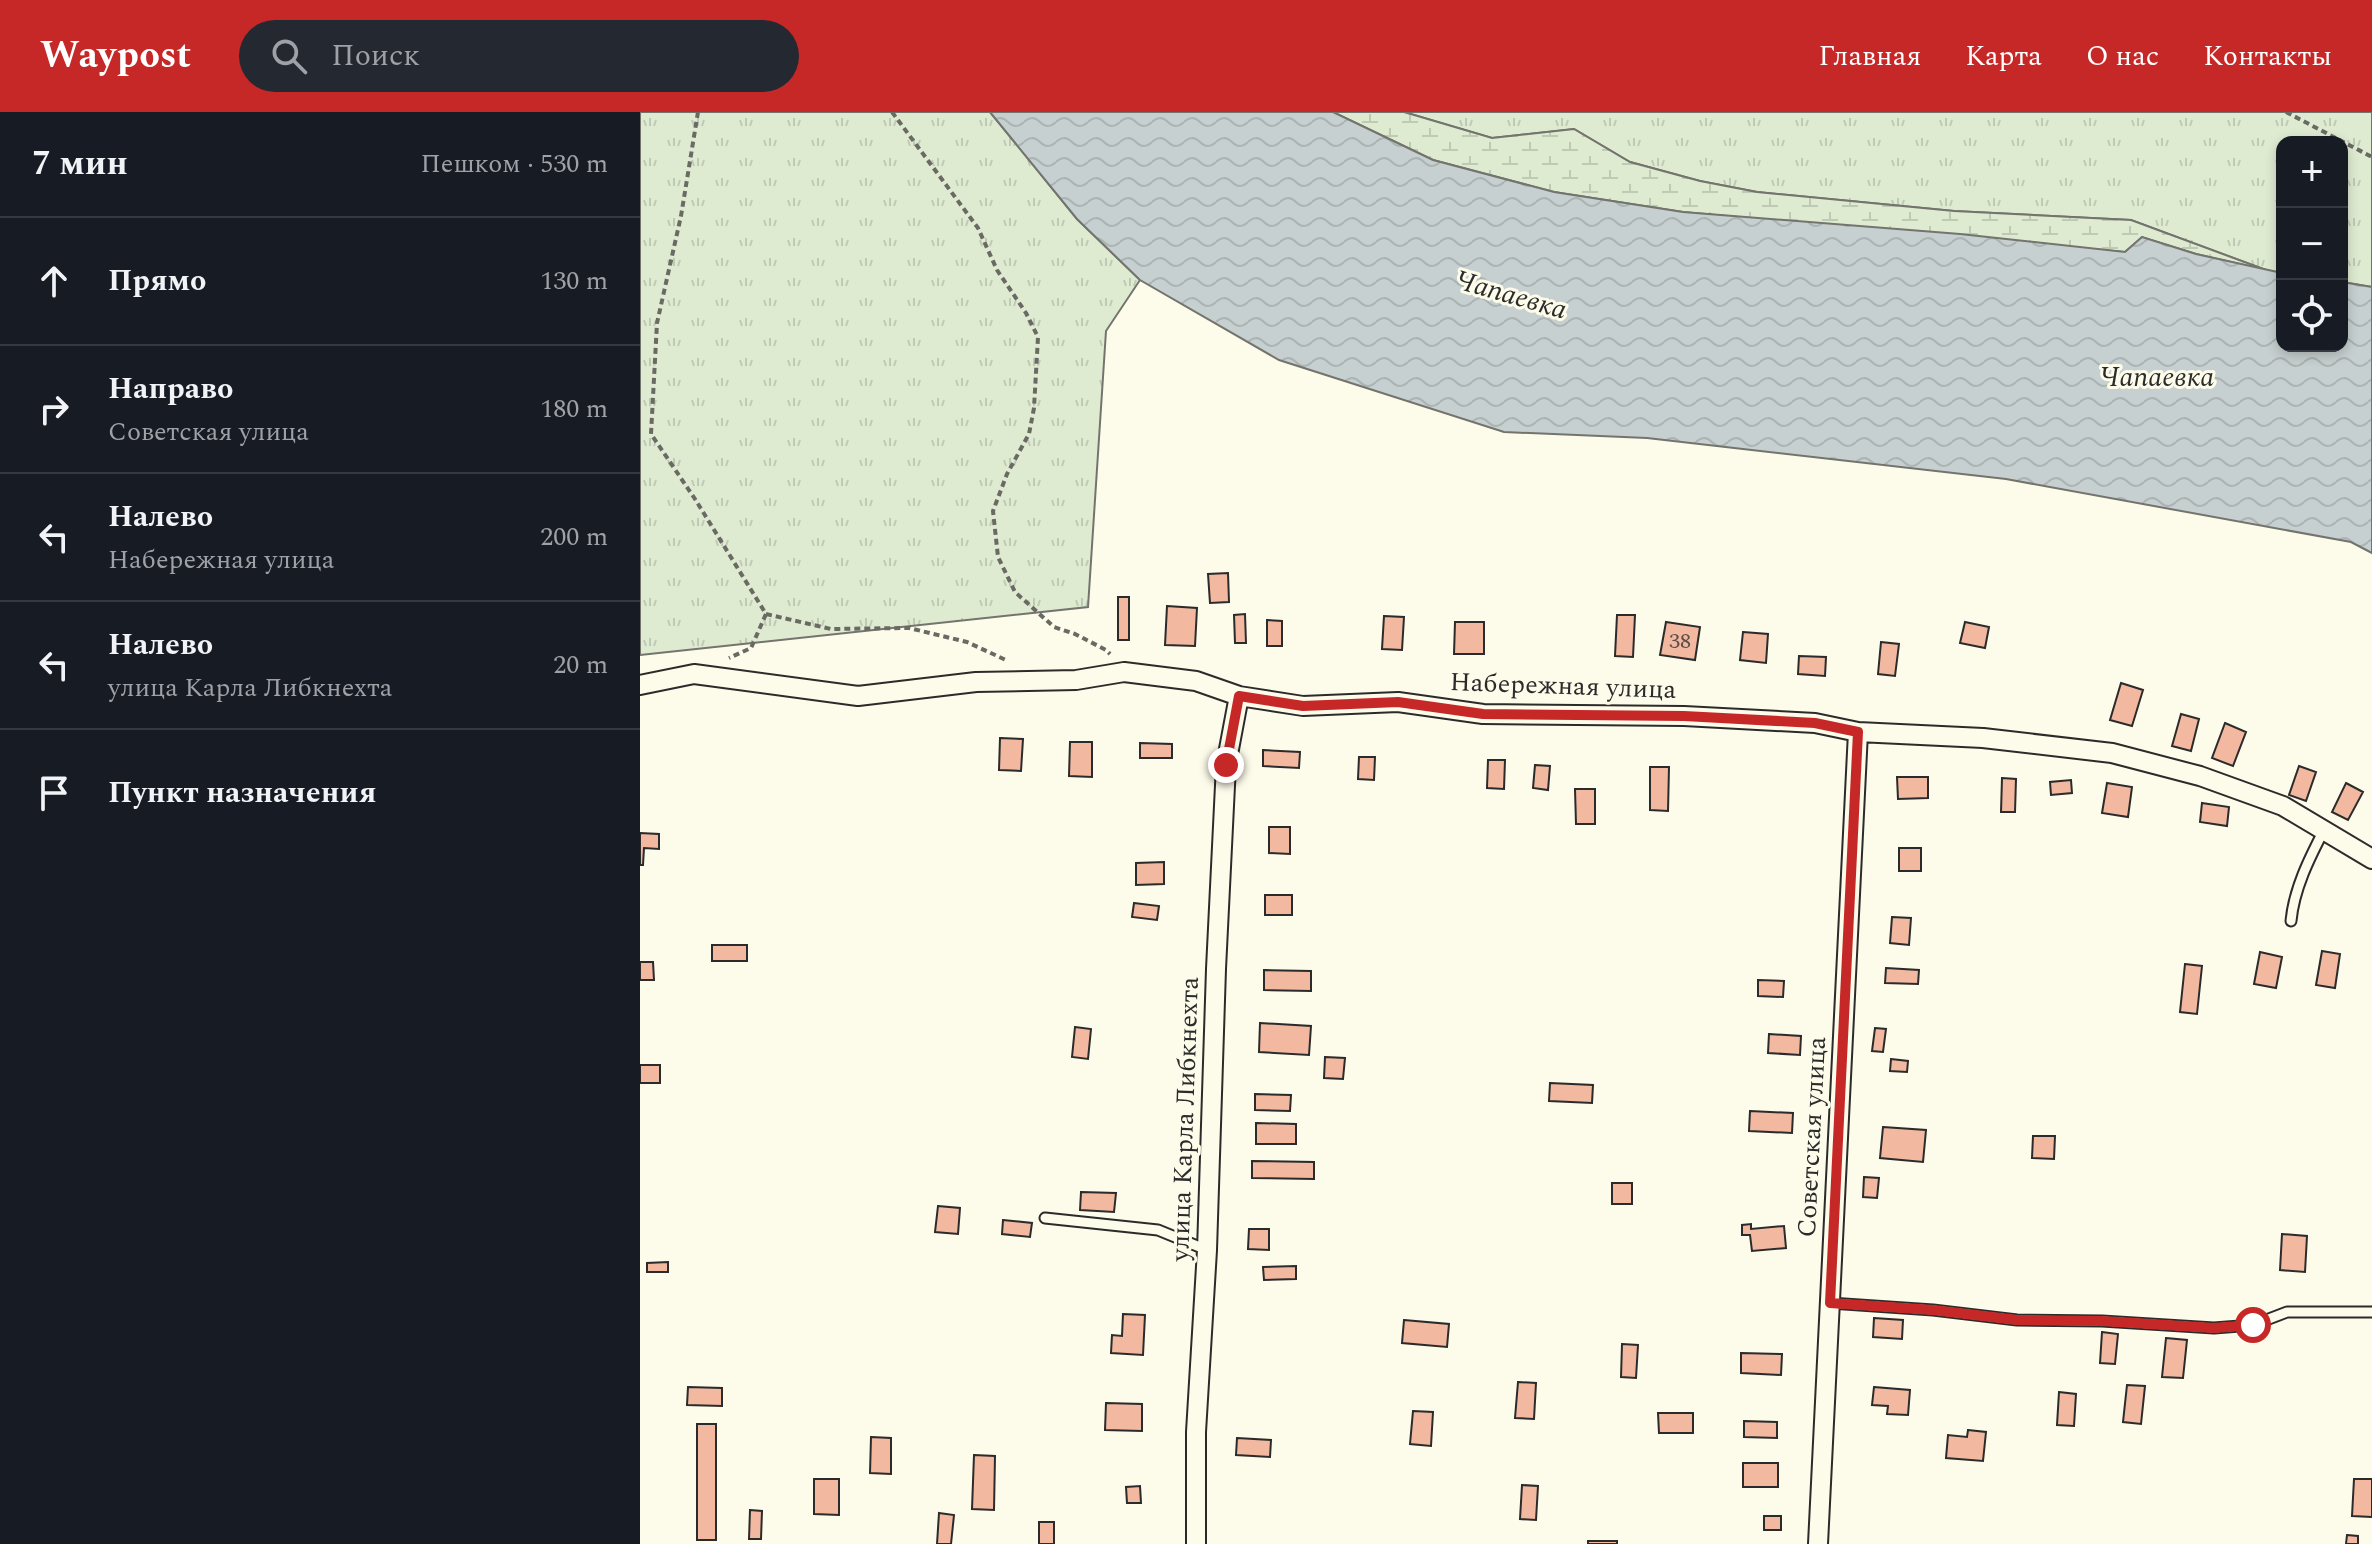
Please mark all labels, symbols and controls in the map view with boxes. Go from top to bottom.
search box [239,20,799,92]
text: Waypost [40,27,191,85]
text: Поиск [331,33,420,79]
icon: search [267,34,311,78]
text: Главная [1819,35,1921,78]
text: Карта [1965,35,2042,78]
text: О нас [2086,35,2159,78]
text: Контакты [2203,35,2332,78]
map controls [2276,136,2348,352]
button: + [2276,136,2348,208]
text: 7 мин [32,138,128,190]
text: Пешком · 530 m [421,144,608,184]
button: − [2276,208,2348,280]
text: Прямо [108,258,206,304]
icon: ahead [32,259,76,303]
water label: Чапаевка [1450,259,1572,331]
text: 130 m [540,261,608,301]
button: locate [2276,280,2348,352]
water label: Чапаевка [2100,356,2214,399]
text: Направо [108,366,233,412]
icon: right [32,387,76,431]
text: 180 m [540,389,608,429]
text: Советская улица [108,412,309,452]
text: Налево [108,494,213,540]
icon: left [32,515,76,559]
text: 200 m [540,517,608,557]
text: Набережная улица [108,540,335,580]
text: Налево [108,622,213,668]
house number: 38 [1669,625,1691,658]
icon: left [32,643,76,687]
text: 20 m [553,645,608,685]
street label: Набережная улица [1449,662,1677,710]
text: улица Карла Либкнехта [108,668,392,708]
route end [1208,747,1244,783]
text: Пункт назначения [108,770,376,816]
icon: arrive [32,771,76,815]
street label: улица Карла Либкнехта [1160,976,1210,1263]
street label: Советская улица [1787,1035,1837,1238]
route start [2235,1307,2271,1343]

